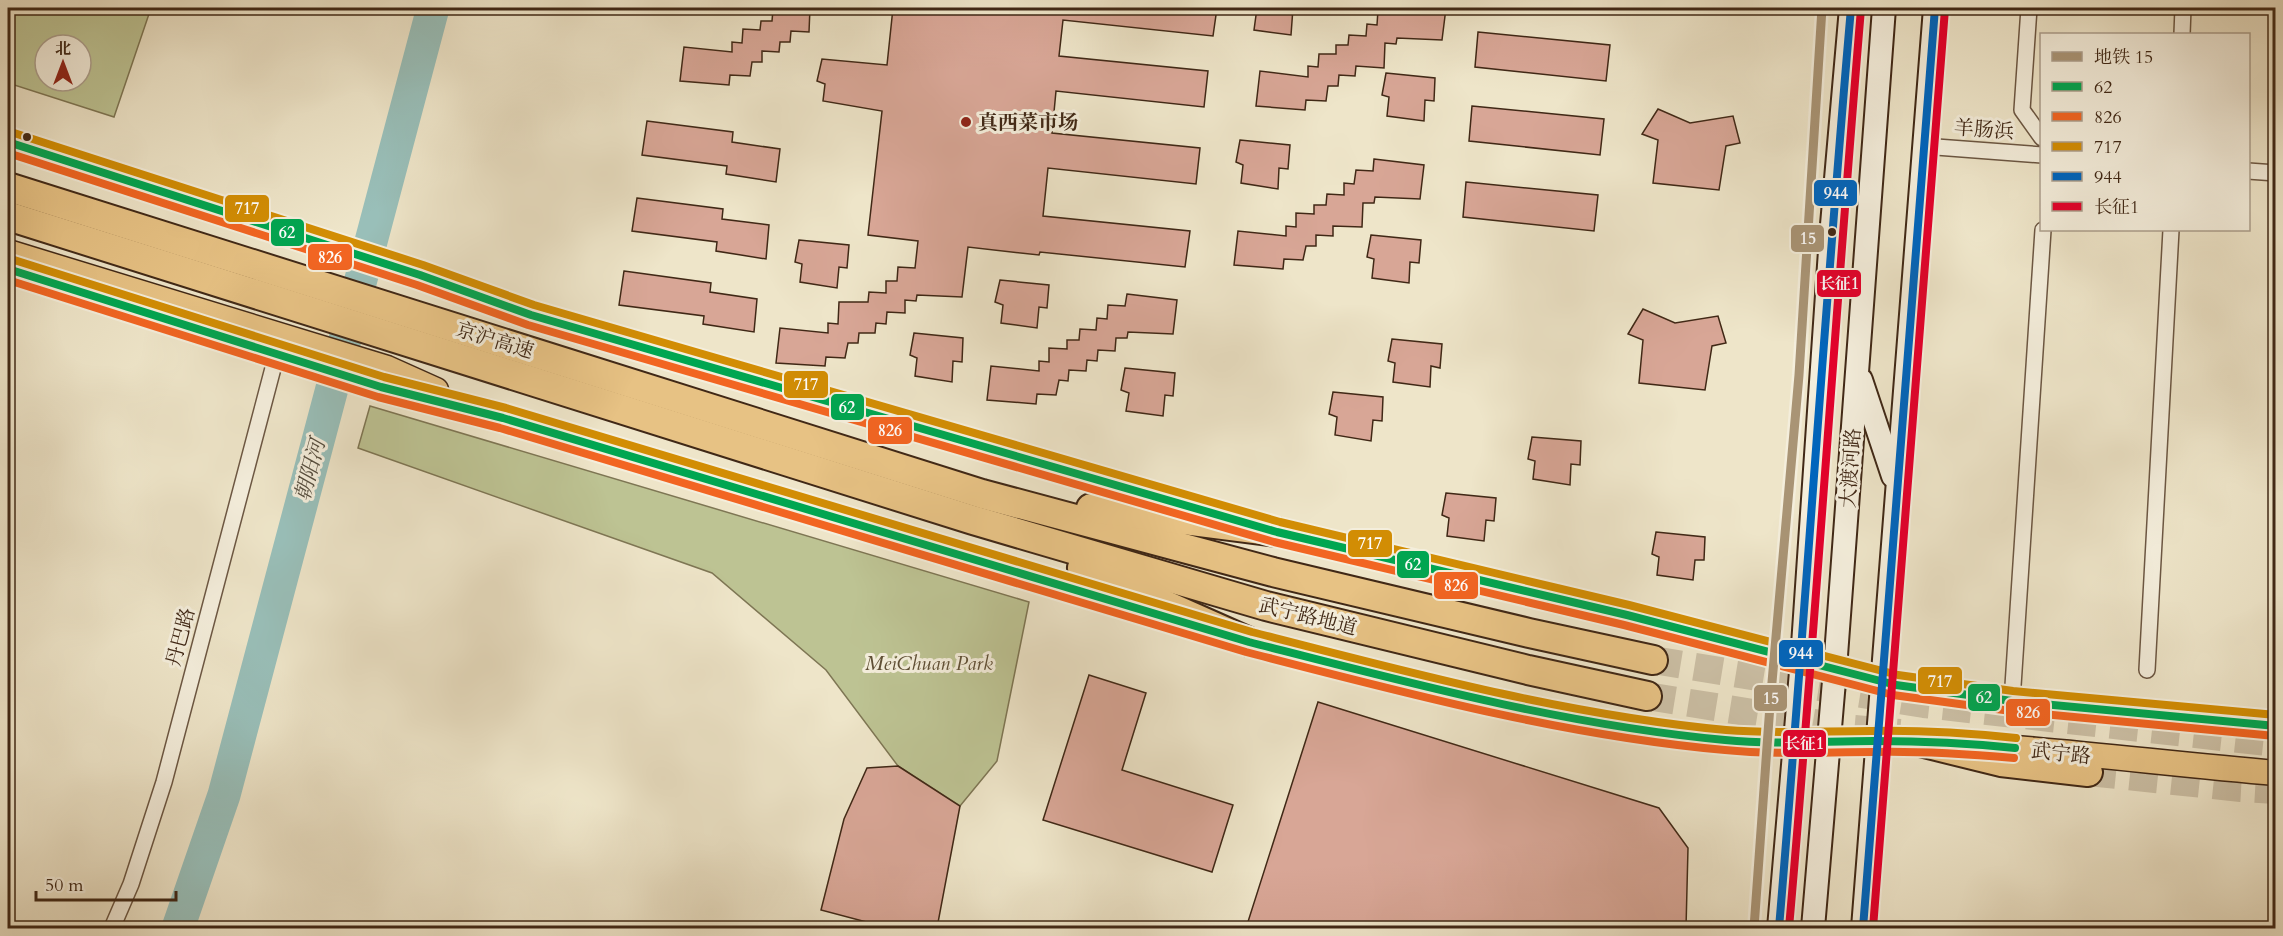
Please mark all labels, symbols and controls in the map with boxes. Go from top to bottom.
north arrow [33,33,93,93]
legend [2040,33,2250,231]
text: 北 [55,38,71,60]
text: 地铁 15 [2094,45,2153,70]
text: 62 [2094,75,2112,100]
text: 826 [2094,105,2122,130]
place label: 真西菜市场 [978,109,1078,136]
street label: 羊肠浜 [1953,114,2015,145]
marker: 真西菜市场 [959,115,973,129]
unlabelled marker [21,131,33,143]
text: 717 [2094,135,2122,160]
text: 944 [2094,165,2122,190]
line badge: 944 [1813,179,1858,207]
text: 944 [1824,183,1848,205]
line badge: 717 [224,194,270,223]
text: 长征1 [2094,195,2139,220]
text: 717 [235,198,259,220]
line badge: 62 [270,218,305,247]
text: 62 [279,222,295,244]
line badge: 15 [1790,224,1825,253]
unlabelled marker [1826,226,1838,238]
text: 15 [1800,228,1816,250]
line badge: 826 [307,243,353,271]
text: 826 [318,247,342,269]
line badge: 长征1 [1816,269,1862,298]
text: 长征1 [1819,273,1859,295]
street label: 京沪高速 [453,316,537,365]
line badge: 717 [783,370,829,399]
text: 717 [794,374,818,396]
line badge: 62 [830,393,865,421]
text: 62 [839,397,855,419]
line badge: 826 [867,416,913,445]
text: 826 [878,420,902,442]
street label: 大渡河路 [1834,427,1867,509]
water label: 朝阳河 [288,432,334,504]
line badge: 717 [1347,529,1393,558]
text: 717 [1358,533,1382,555]
line badge: 62 [1396,550,1430,579]
text: 62 [1405,554,1421,576]
line badge: 826 [1433,571,1479,600]
text: 826 [1444,575,1468,597]
street label: 武宁路地道 [1256,591,1360,642]
street label: 丹巴路 [160,605,201,670]
line badge: 944 [1778,639,1824,668]
text: 944 [1789,643,1813,665]
park label: MeiChuan Park [865,650,993,677]
line badge: 717 [1917,666,1963,695]
text: 717 [1928,671,1952,693]
line badge: 62 [1967,683,2001,712]
line badge: 15 [1753,684,1788,712]
text: 62 [1976,687,1992,709]
text: 15 [1763,688,1779,710]
line badge: 826 [2005,698,2051,727]
text: 826 [2016,702,2040,724]
line badge: 长征1 [1782,729,1827,758]
text: 长征1 [1784,733,1824,755]
street label: 武宁路 [2030,737,2092,770]
scale bar [36,864,176,902]
text: 50 m [45,873,84,898]

